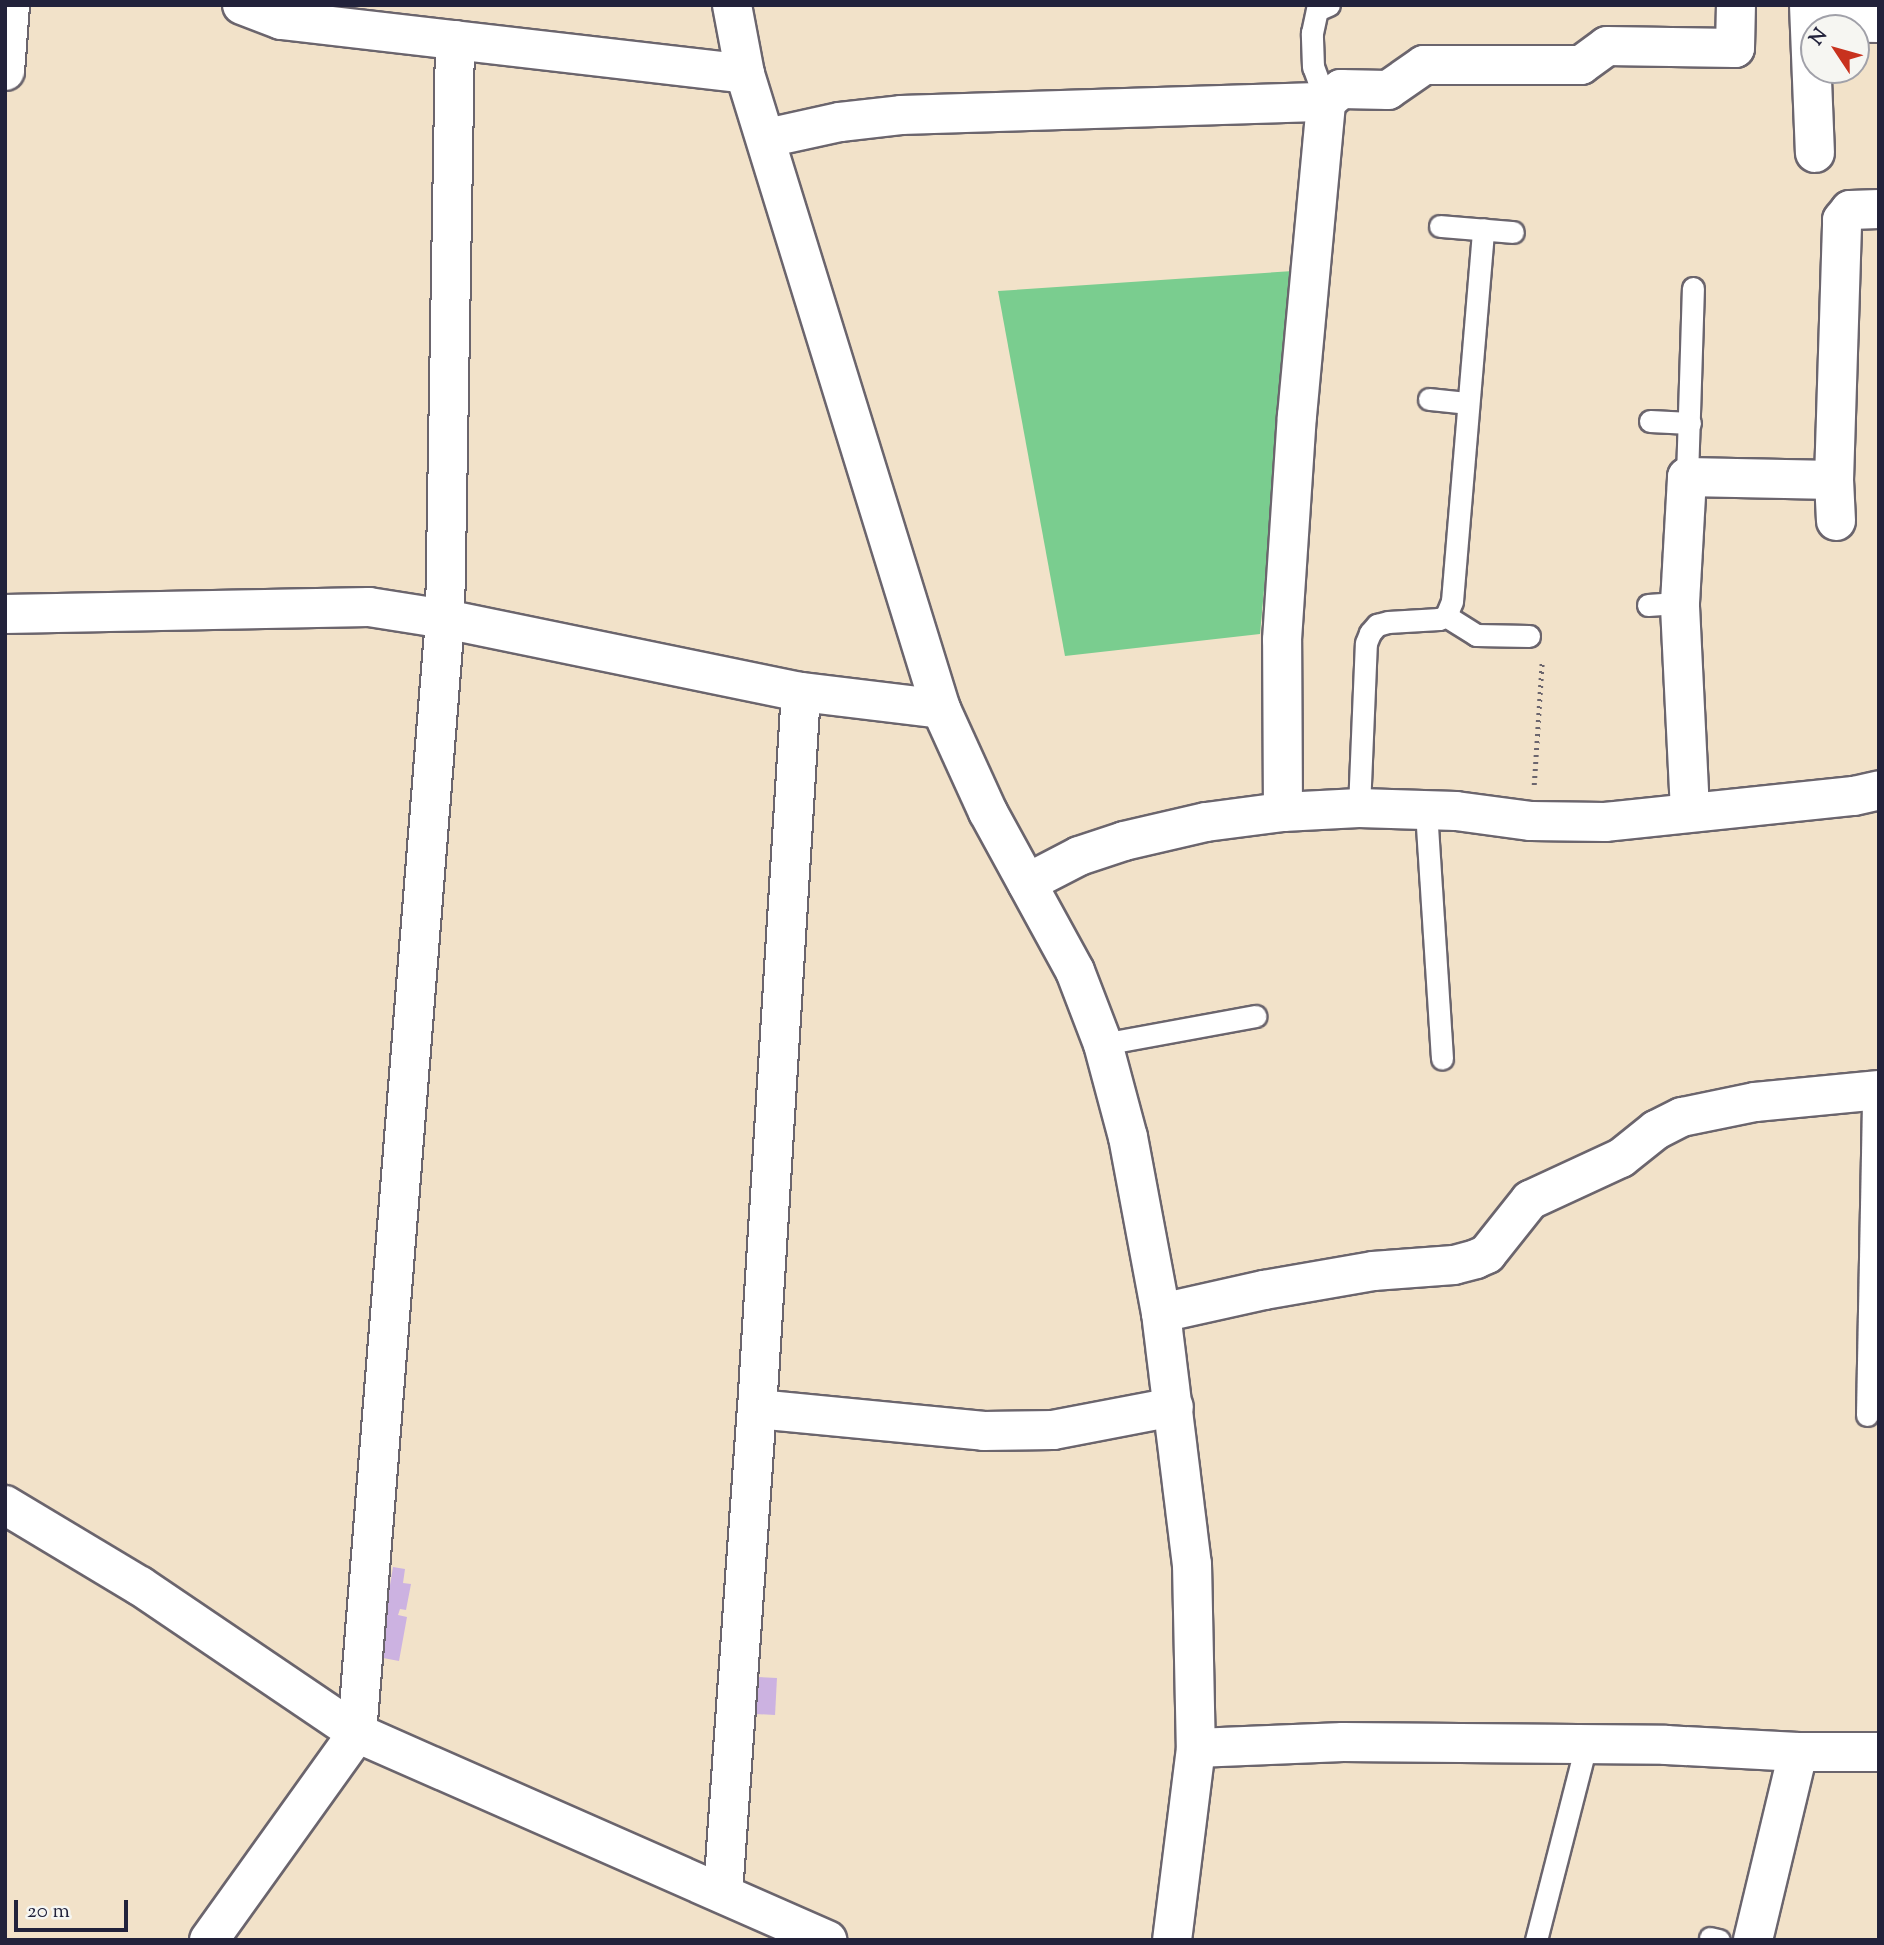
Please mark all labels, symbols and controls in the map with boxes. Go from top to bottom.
north arrow [1800,14,1870,84]
text: N [1804,23,1835,52]
scale bar [18,1885,131,1929]
text: 20 m [27,1897,70,1927]

